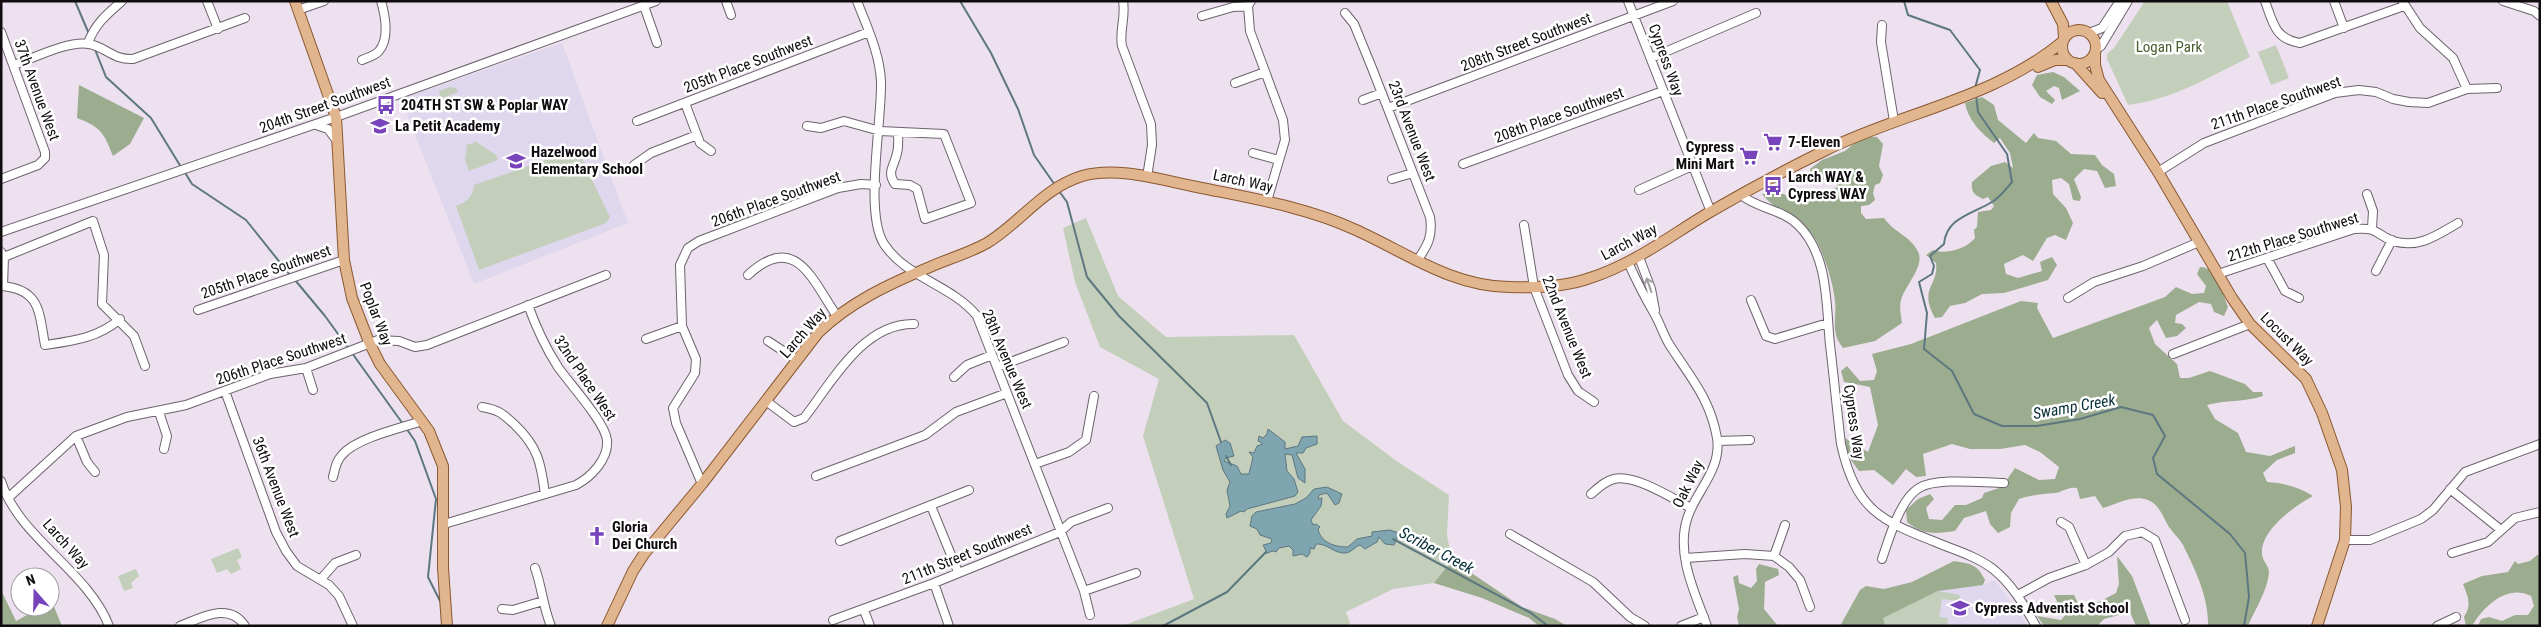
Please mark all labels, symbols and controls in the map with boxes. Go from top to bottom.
street label: 208th Street Southwest [1458,9,1594,75]
street label: Cypress Way [1645,22,1687,98]
street label: 205th Place Southwest [681,31,815,97]
street label: 37th Avenue West [10,37,64,143]
park label: Logan Park [2136,38,2203,56]
street label: 211th Place Southwest [2209,72,2343,134]
street label: 204th Street Southwest [257,73,393,137]
street label: 23rd Avenue West [1385,78,1439,184]
street label: 208th Place Southwest [1492,83,1626,147]
bus stop icon: 204TH ST SW & Poplar WAY [375,94,397,116]
place label: 204TH ST SW & Poplar WAY [401,96,569,114]
school or university icon: La Petit Academy [369,115,391,137]
place label: La Petit Academy [395,117,500,135]
supermarket icon: 7-Eleven [1762,131,1784,153]
place label: 7-Eleven [1788,133,1840,151]
place label: Cypress Mini Mart [1676,138,1734,173]
place label: Hazelwood Elementary School [531,143,643,178]
supermarket icon: Cypress Mini Mart [1738,145,1760,167]
school or university icon: Hazelwood Elementary School [505,150,527,172]
street label: Larch Way [1211,166,1275,196]
street label: 206th Place Southwest [709,167,843,231]
place label: Larch WAY & Cypress WAY [1788,168,1868,203]
bus stop icon: Larch WAY & Cypress WAY [1762,175,1784,197]
street label: 212th Place Southwest [2225,209,2361,265]
street label: Larch Way [1598,220,1660,264]
street label: 205th Place Southwest [199,241,333,303]
street label: 22nd Avenue West [1538,273,1596,381]
one-way arrow [1644,278,1653,293]
street label: Poplar Way [356,280,396,348]
street label: Larch Way [776,304,830,362]
street label: 28th Avenue West [978,307,1036,411]
street label: Locust Way [2257,309,2317,369]
street label: 206th Place Southwest [214,329,348,389]
street label: 32nd Place West [550,332,620,424]
street label: Cypress Way [1840,383,1868,461]
water label: Swamp Creek [2031,390,2118,423]
street label: 36th Avenue West [249,434,303,540]
street label: Oak Way [1669,457,1707,511]
street label: Larch Way [39,515,93,573]
place label: Gloria Dei Church [612,518,677,553]
street label: 211th Street Southwest [900,520,1034,588]
water label: Scriber Creek [1396,523,1478,578]
church icon: Gloria Dei Church [586,525,608,547]
north arrow [10,567,60,617]
text: N [24,571,37,589]
school or university icon: Cypress Adventist School [1949,597,1971,619]
place label: Cypress Adventist School [1975,599,2129,617]

